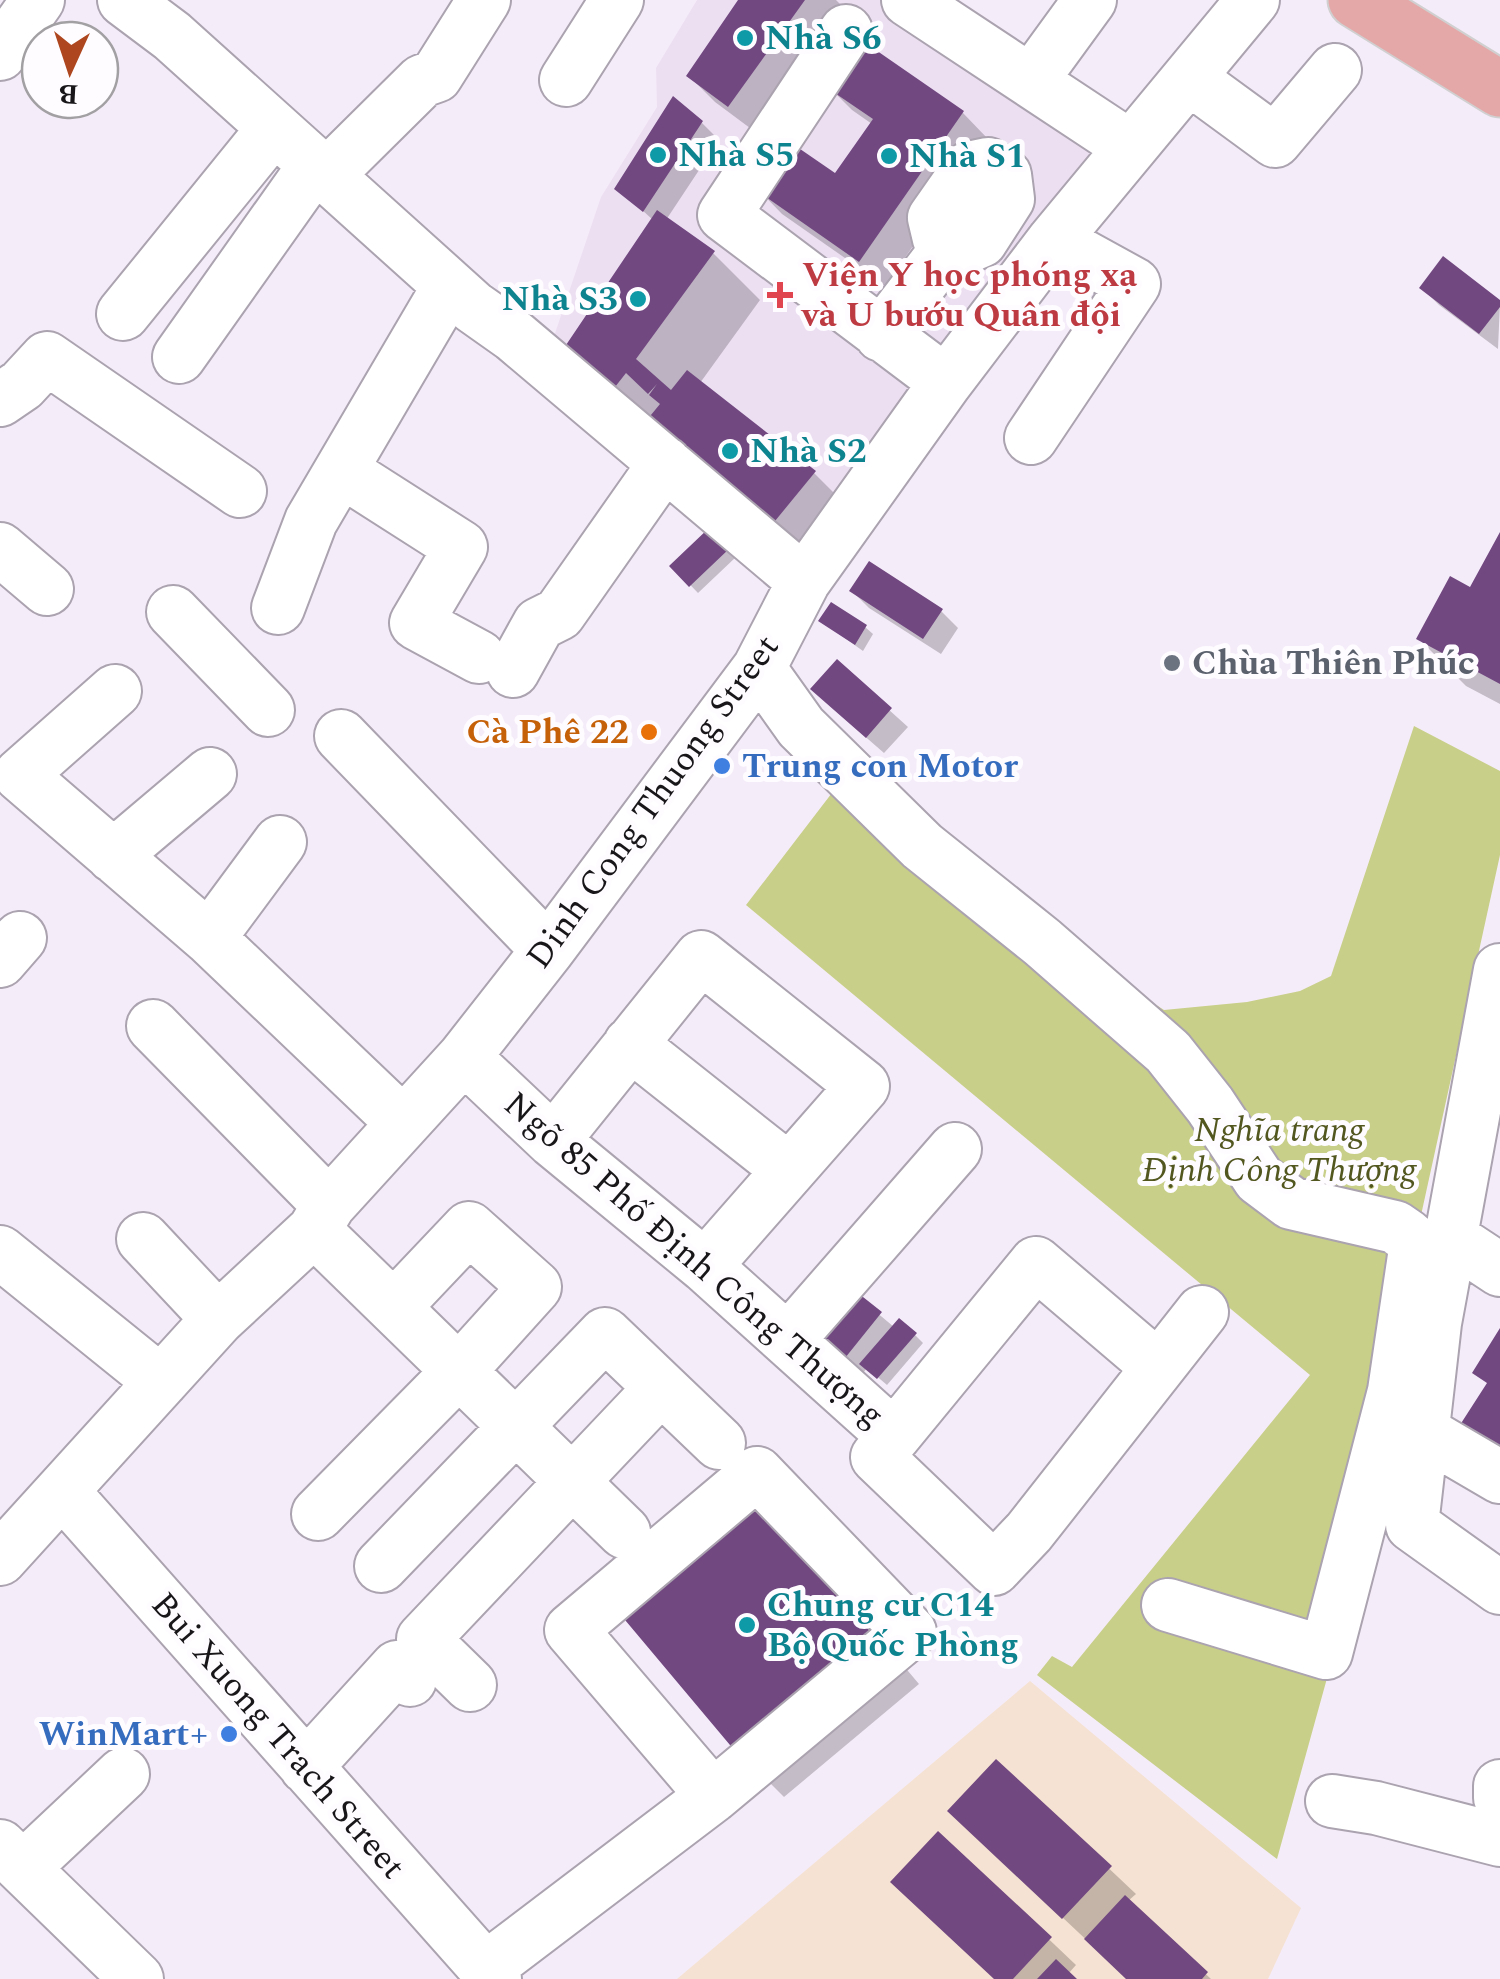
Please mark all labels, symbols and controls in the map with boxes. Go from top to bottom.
place label: Nhà S6 [765,12,882,65]
north arrow [20,20,120,120]
marker: Nhà S6 [734,27,756,49]
text: B [58,71,80,115]
place label: Nhà S5 [678,129,795,182]
place label: Nhà S1 [909,130,1026,183]
marker: Nhà S5 [647,144,669,166]
marker: Nhà S1 [878,145,900,167]
place label: Viện Y học phóng xạ và U bướu Quân đội [800,249,1137,342]
place label: Nhà S3 [501,273,618,326]
marker: Viện Y học phóng xạ và U bướu Quân đội [767,282,793,308]
marker: Nhà S3 [627,288,649,310]
place label: Nhà S2 [750,425,867,478]
marker: Nhà S2 [719,440,741,462]
street label: Dinh Cong Thuong Street [513,624,793,980]
place label: Chùa Thiên Phúc [1192,637,1475,690]
marker: Chùa Thiên Phúc [1161,652,1183,674]
place label: Cà Phê 22 [466,706,629,759]
marker: Cà Phê 22 [638,721,660,743]
place label: Trung con Motor [742,740,1018,793]
marker: Trung con Motor [711,755,733,777]
street label: Ngõ 85 Phố Định Công Thượng [492,1079,896,1441]
park label: Nghĩa trang Định Công Thượng [1142,1104,1418,1197]
place label: Chung cư C14 Bộ Quốc Phòng [767,1579,1019,1672]
street label: Bui Xuong Trach Street [138,1581,418,1891]
marker: Chung cư C14 Bộ Quốc Phòng [736,1614,758,1636]
place label: WinMart+ [39,1708,209,1761]
marker: WinMart+ [218,1723,240,1745]

